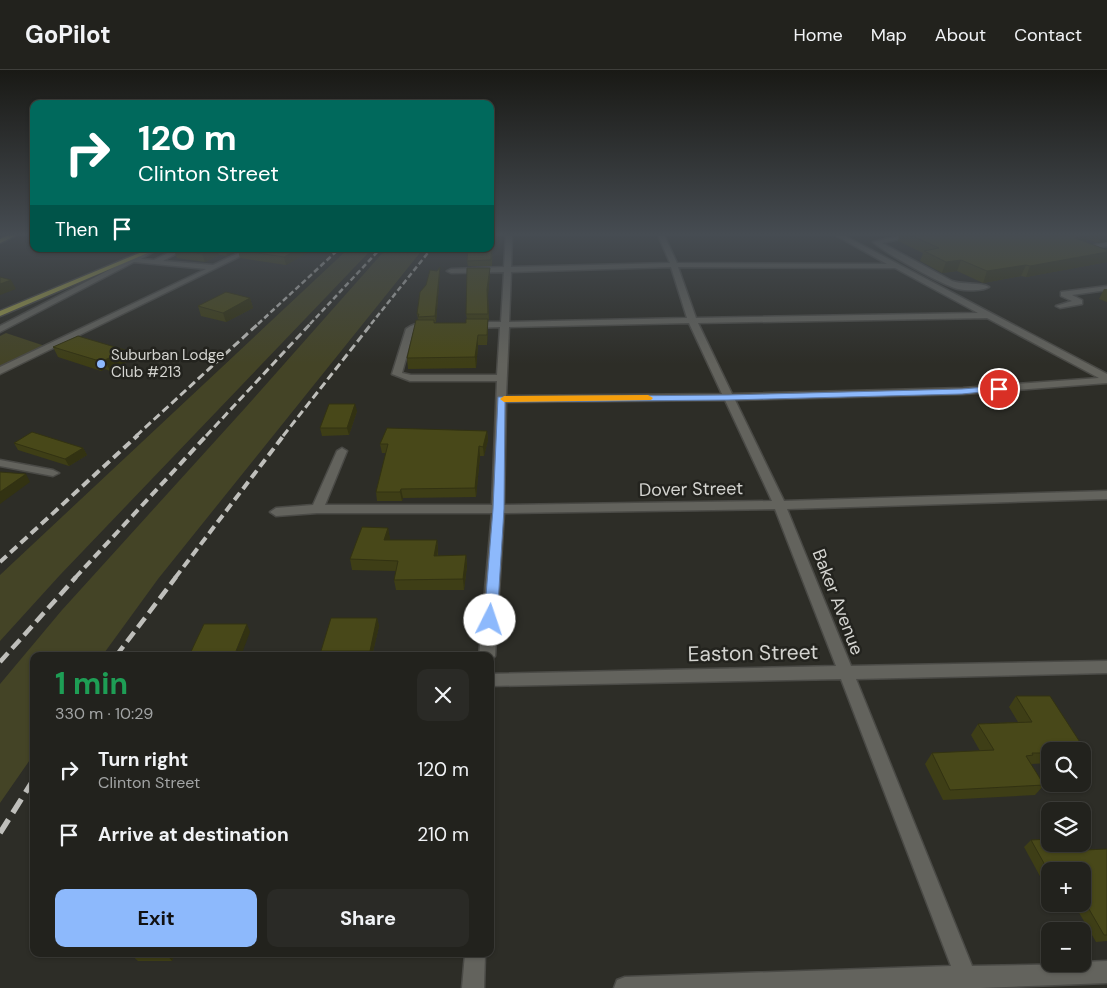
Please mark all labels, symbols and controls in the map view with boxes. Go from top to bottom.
text: GoPilot [25,19,111,50]
text: Home [793,23,843,47]
text: Map [871,23,907,47]
text: About [935,23,986,47]
text: Contact [1014,23,1082,47]
text: 120 m [138,115,237,161]
icon: right [55,120,120,185]
text: Clinton Street [138,159,279,188]
icon: arrive [108,215,136,243]
text: Then [55,217,98,242]
place label: Suburban Lodge Club #213 [111,345,224,382]
marker: Suburban Lodge Club #213 [95,358,107,370]
pin [978,368,1020,410]
icon: arrive [985,375,1013,403]
street label: Dover Street [639,476,743,502]
street label: Baker Avenue [807,545,869,659]
position arrow [463,593,515,645]
street label: Easton Street [687,638,819,668]
text: 1 min [55,664,128,703]
button: close [417,669,469,721]
text: 330 m · 10:29 [55,703,153,724]
map controls [1041,742,1091,972]
button: search [1041,742,1091,792]
text: Turn right [98,747,188,772]
icon: right [55,756,83,784]
text: 120 m [417,757,469,782]
text: Clinton Street [98,772,200,793]
button: layers [1041,802,1091,852]
icon: arrive [55,821,83,849]
text: Arrive at destination [98,822,289,847]
text: 210 m [417,822,469,847]
button: + [1041,862,1091,912]
button: Exit [55,889,257,947]
button: Share [267,889,469,947]
button: − [1041,922,1091,972]

